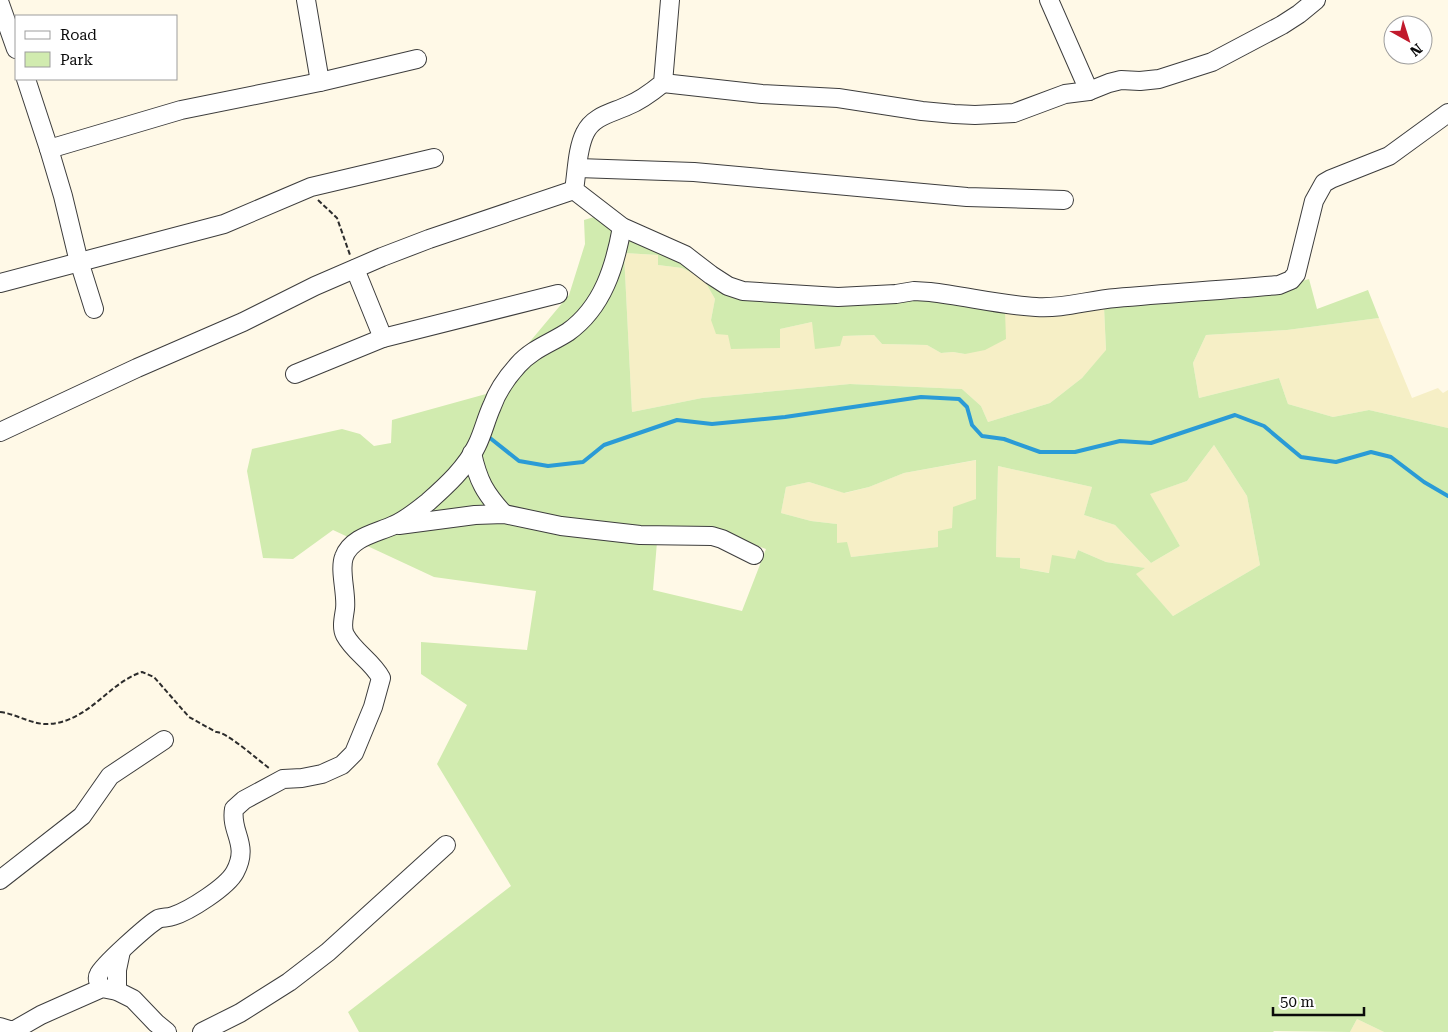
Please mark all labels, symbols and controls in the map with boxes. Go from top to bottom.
legend [15,15,178,80]
north arrow [1383,15,1433,65]
text: Road [60,26,97,44]
text: N [1407,40,1425,60]
text: Park [60,51,94,69]
scale bar [1273,984,1364,1016]
text: 50 m [1280,993,1315,1011]

